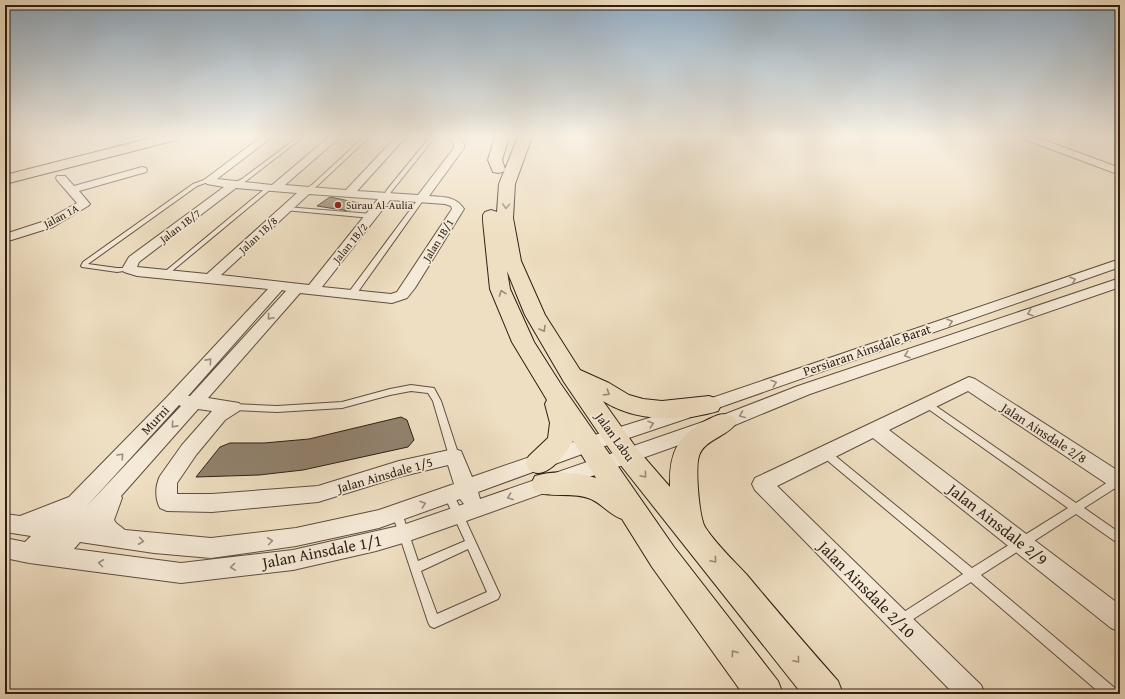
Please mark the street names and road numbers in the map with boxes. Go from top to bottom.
street label: Jalan 1A [39,200,82,233]
street label: Jalan 1B/7 [155,205,204,248]
street label: Jalan 1B/8 [234,213,281,258]
street label: Jalan 1B/1 [418,216,457,266]
street label: Jalan 1B/2 [328,219,371,268]
street label: Persiaran Ainsdale Barat [801,319,934,381]
street label: Jalan Ainsdale 2/8 [996,397,1090,468]
street label: Murni [136,401,174,439]
street label: Jalan Labu [590,407,639,465]
street label: Jalan Ainsdale 1/5 [333,452,435,498]
street label: Jalan Ainsdale 2/9 [941,476,1053,571]
street label: Jalan Ainsdale 1/1 [258,528,384,575]
street label: Jalan Ainsdale 2/10 [811,533,921,643]

